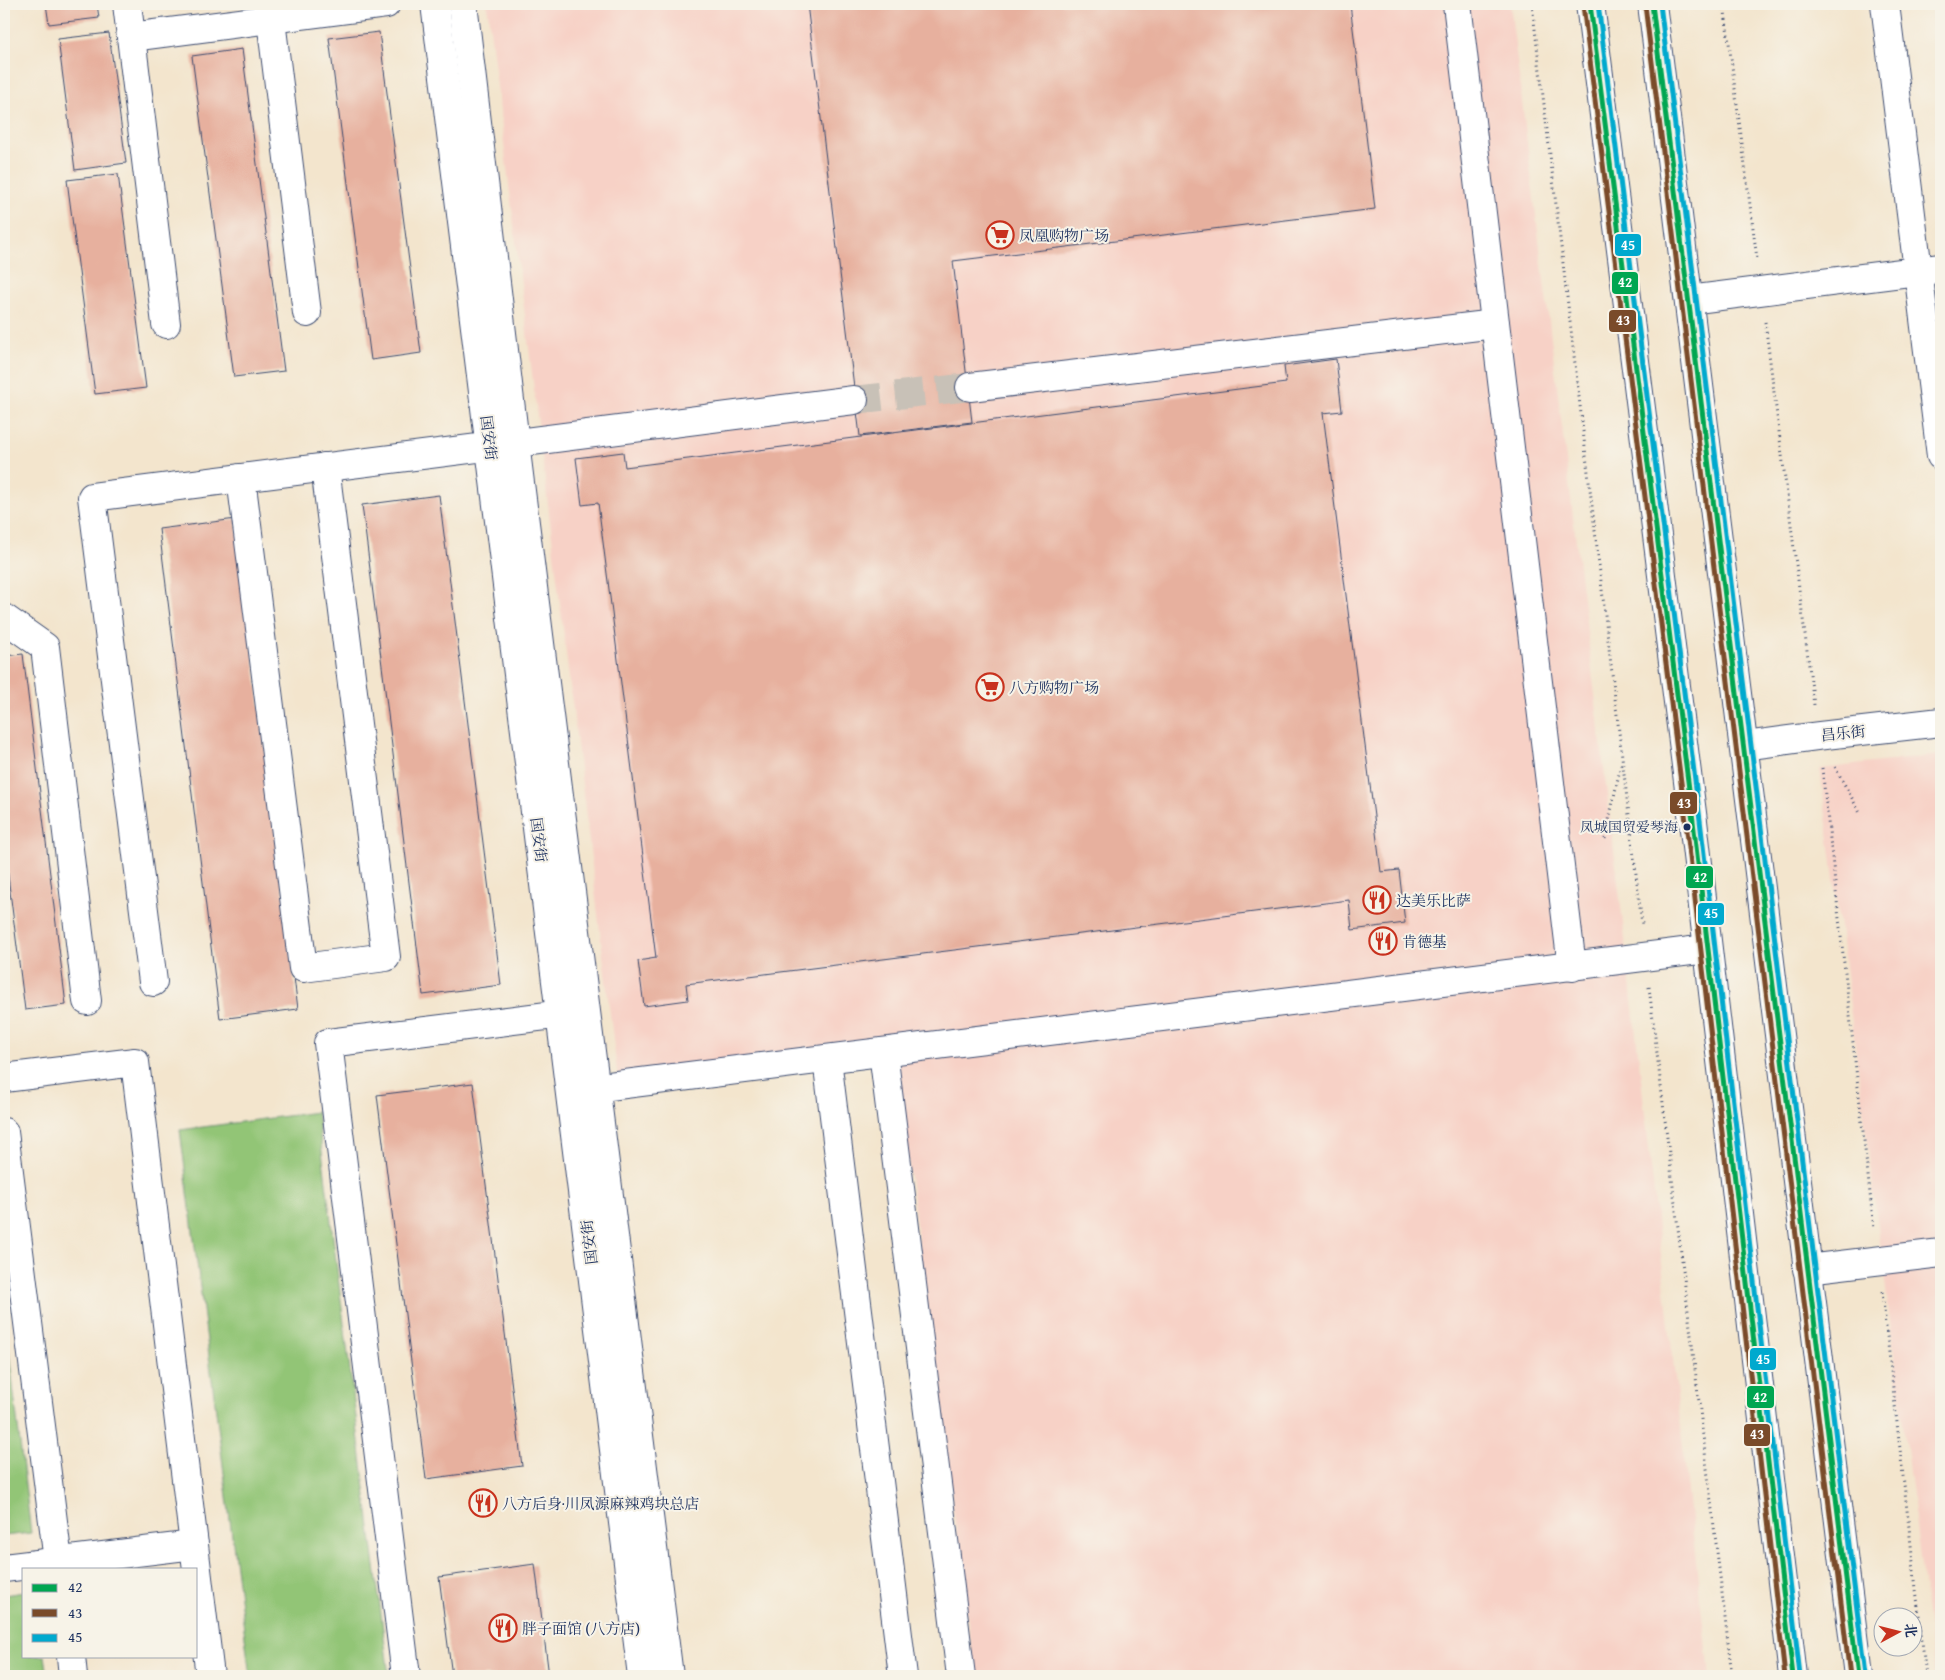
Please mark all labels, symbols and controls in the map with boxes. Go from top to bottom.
supermarket icon: 凤凰购物广场 [985,220,1015,250]
place label: 凤凰购物广场 [1019,225,1109,246]
line badge: 45 [1614,233,1642,257]
text: 45 [1621,235,1635,255]
line badge: 42 [1611,271,1639,295]
text: 42 [1618,272,1632,292]
line badge: 43 [1608,309,1637,333]
text: 43 [1616,310,1630,330]
street label: 国安街 [476,414,502,462]
supermarket icon: 八方购物广场 [975,672,1005,702]
place label: 八方购物广场 [1009,677,1099,698]
street label: 昌乐街 [1820,720,1866,746]
line badge: 43 [1669,791,1698,815]
text: 43 [1677,793,1691,813]
street label: 国安街 [526,816,552,864]
place label: 凤城国贸爱琴海 [1580,817,1678,837]
marker: 凤城国贸爱琴海 [1682,822,1692,832]
line badge: 42 [1685,865,1714,889]
text: 42 [1693,867,1707,887]
restaurant icon: 达美乐比萨 [1362,885,1392,915]
place label: 达美乐比萨 [1396,890,1471,911]
line badge: 45 [1697,902,1725,926]
text: 45 [1704,903,1718,923]
restaurant icon: 肯德基 [1368,926,1398,956]
place label: 肯德基 [1402,931,1447,952]
street label: 国安街 [576,1218,602,1266]
line badge: 45 [1749,1347,1777,1371]
text: 45 [1756,1349,1770,1369]
line badge: 42 [1746,1385,1775,1409]
text: 42 [1753,1387,1767,1407]
line badge: 43 [1743,1423,1771,1447]
text: 43 [1750,1424,1764,1444]
restaurant icon: 八方后身·川凤源麻辣鸡块总店 [468,1488,498,1518]
place label: 八方后身·川凤源麻辣鸡块总店 [502,1493,700,1514]
legend [22,1568,198,1658]
text: 42 [68,1576,82,1597]
text: 43 [68,1602,82,1623]
north arrow [1872,1608,1922,1658]
restaurant icon: 胖子面馆 (八方店) [488,1613,518,1643]
place label: 胖子面馆 (八方店) [522,1618,640,1639]
text: 北 [1900,1622,1922,1639]
text: 45 [68,1626,82,1647]

